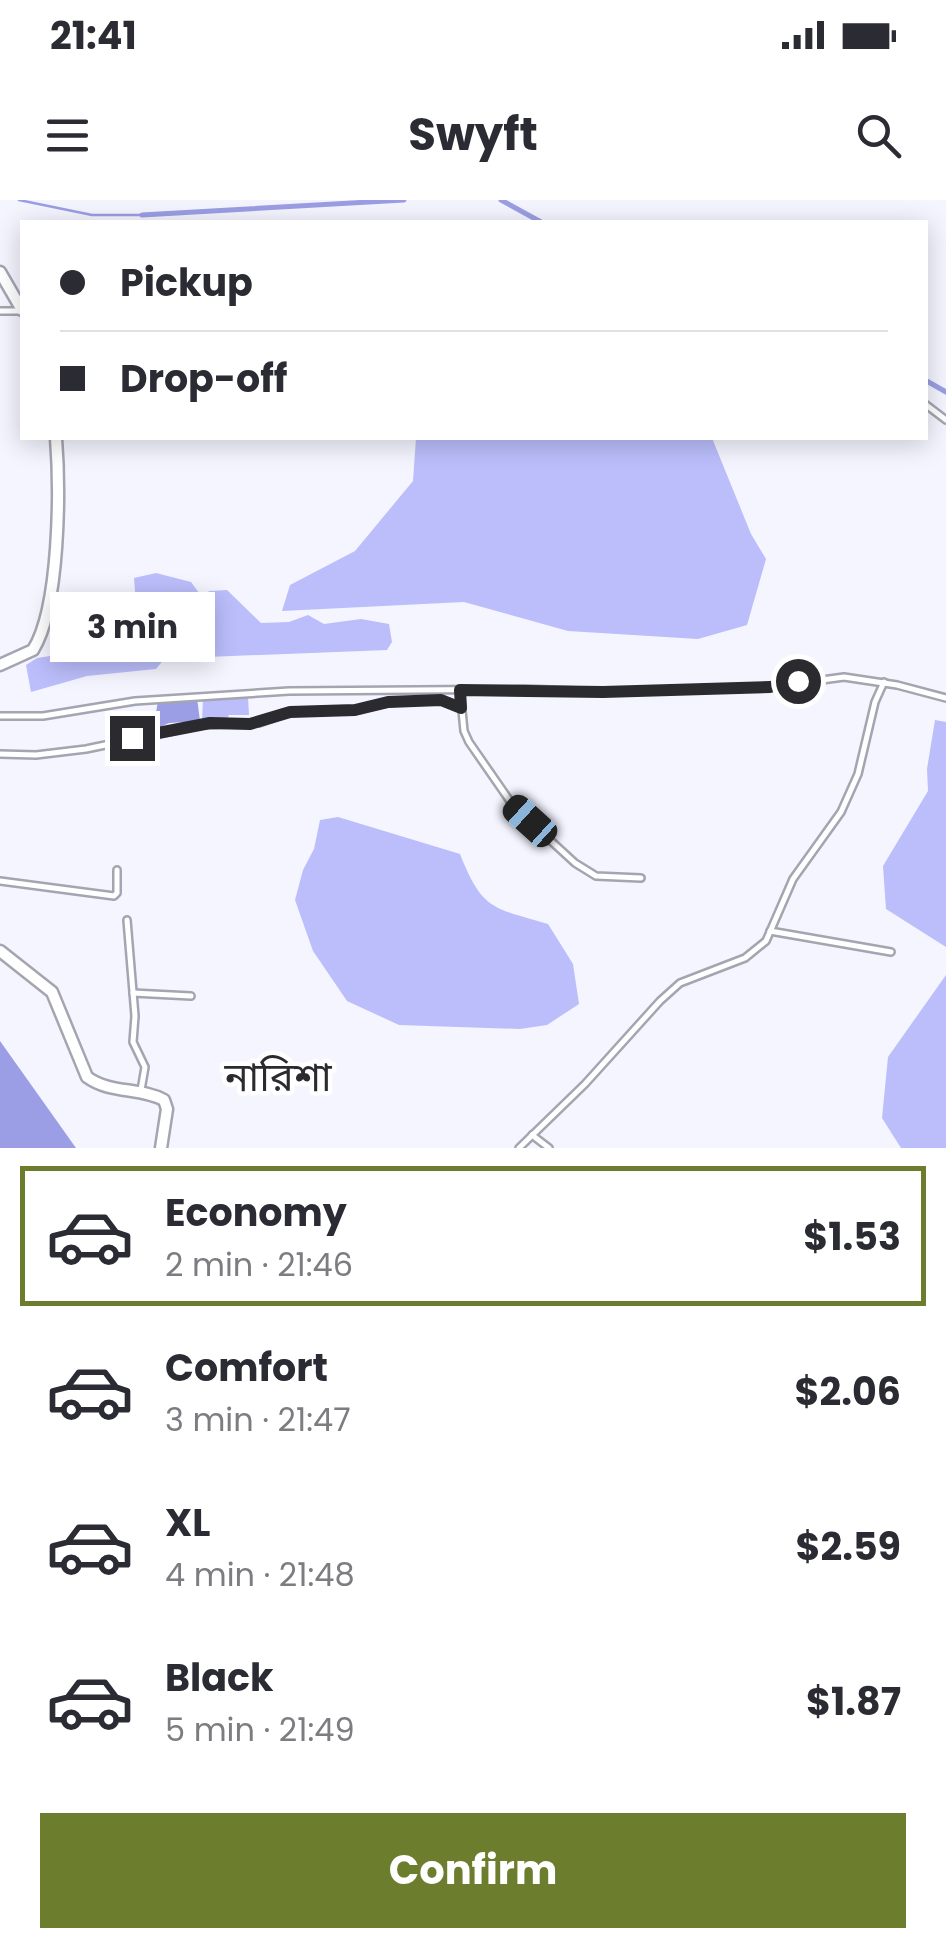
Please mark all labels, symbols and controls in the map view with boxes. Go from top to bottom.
text: 21:41 [50,9,137,62]
text: Swyft [408,103,538,166]
icon: menu [40,108,95,163]
icon: search [851,108,906,163]
text: Pickup [120,256,253,309]
text: Drop-off [120,352,288,405]
callout: 3 min [49,593,214,663]
text: 3 min [87,604,178,649]
route start [776,659,821,704]
route end [110,716,155,761]
car [498,790,562,852]
district label: নারিশা [223,1049,333,1105]
text: Economy [165,1186,347,1239]
icon: car [45,1191,135,1281]
text: $1.53 [803,1210,901,1263]
text: 2 min · 21:46 [165,1242,353,1287]
text: Comfort [165,1341,328,1394]
icon: car [45,1346,135,1436]
text: $2.06 [795,1365,901,1418]
text: 3 min · 21:47 [165,1397,351,1442]
text: XL [165,1496,210,1549]
icon: car [45,1501,135,1591]
text: $2.59 [796,1520,901,1573]
text: 4 min · 21:48 [165,1552,355,1597]
text: Black [165,1651,274,1704]
icon: car [45,1656,135,1746]
text: $1.87 [806,1675,901,1728]
text: 5 min · 21:49 [165,1707,355,1752]
button: Confirm [40,1813,906,1928]

